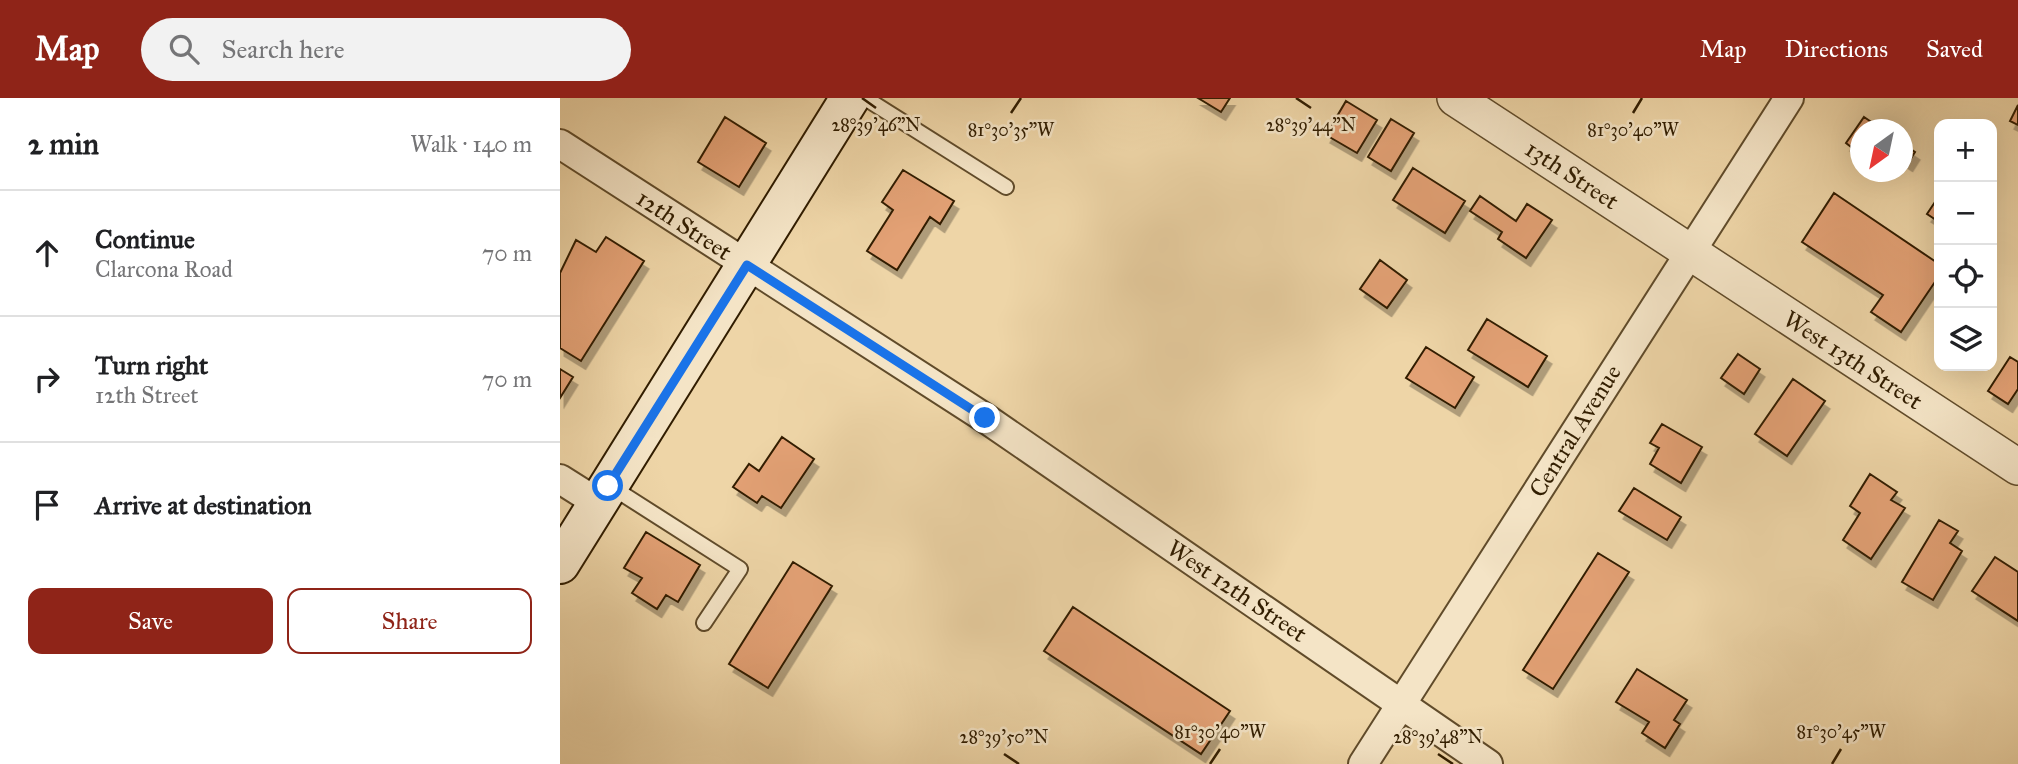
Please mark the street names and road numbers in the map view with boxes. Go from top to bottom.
street label: 13th Street [1520,134,1625,217]
street label: 12th Street [631,183,738,267]
street label: West 13th Street [1778,304,1929,416]
street label: Central Avenue [1522,359,1628,503]
street label: West 12th Street [1161,533,1313,649]

